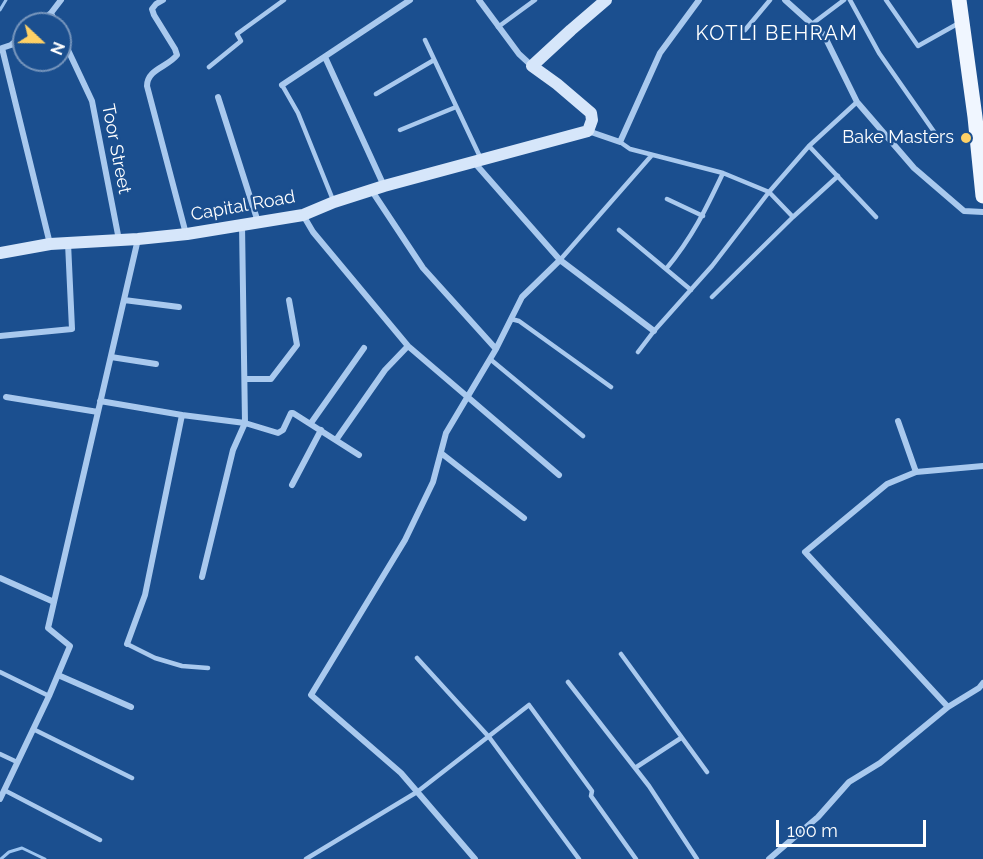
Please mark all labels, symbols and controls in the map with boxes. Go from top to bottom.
north arrow [12,12,72,72]
district label: KOTLI BEHRAM [696,22,858,46]
text: N [46,39,68,57]
street label: Toor Street [97,102,135,196]
place label: Bake Masters [842,127,954,149]
marker: Bake Masters [959,131,973,145]
street label: Capital Road [189,186,297,226]
scale bar [779,808,929,846]
text: 100 m [787,820,838,841]

